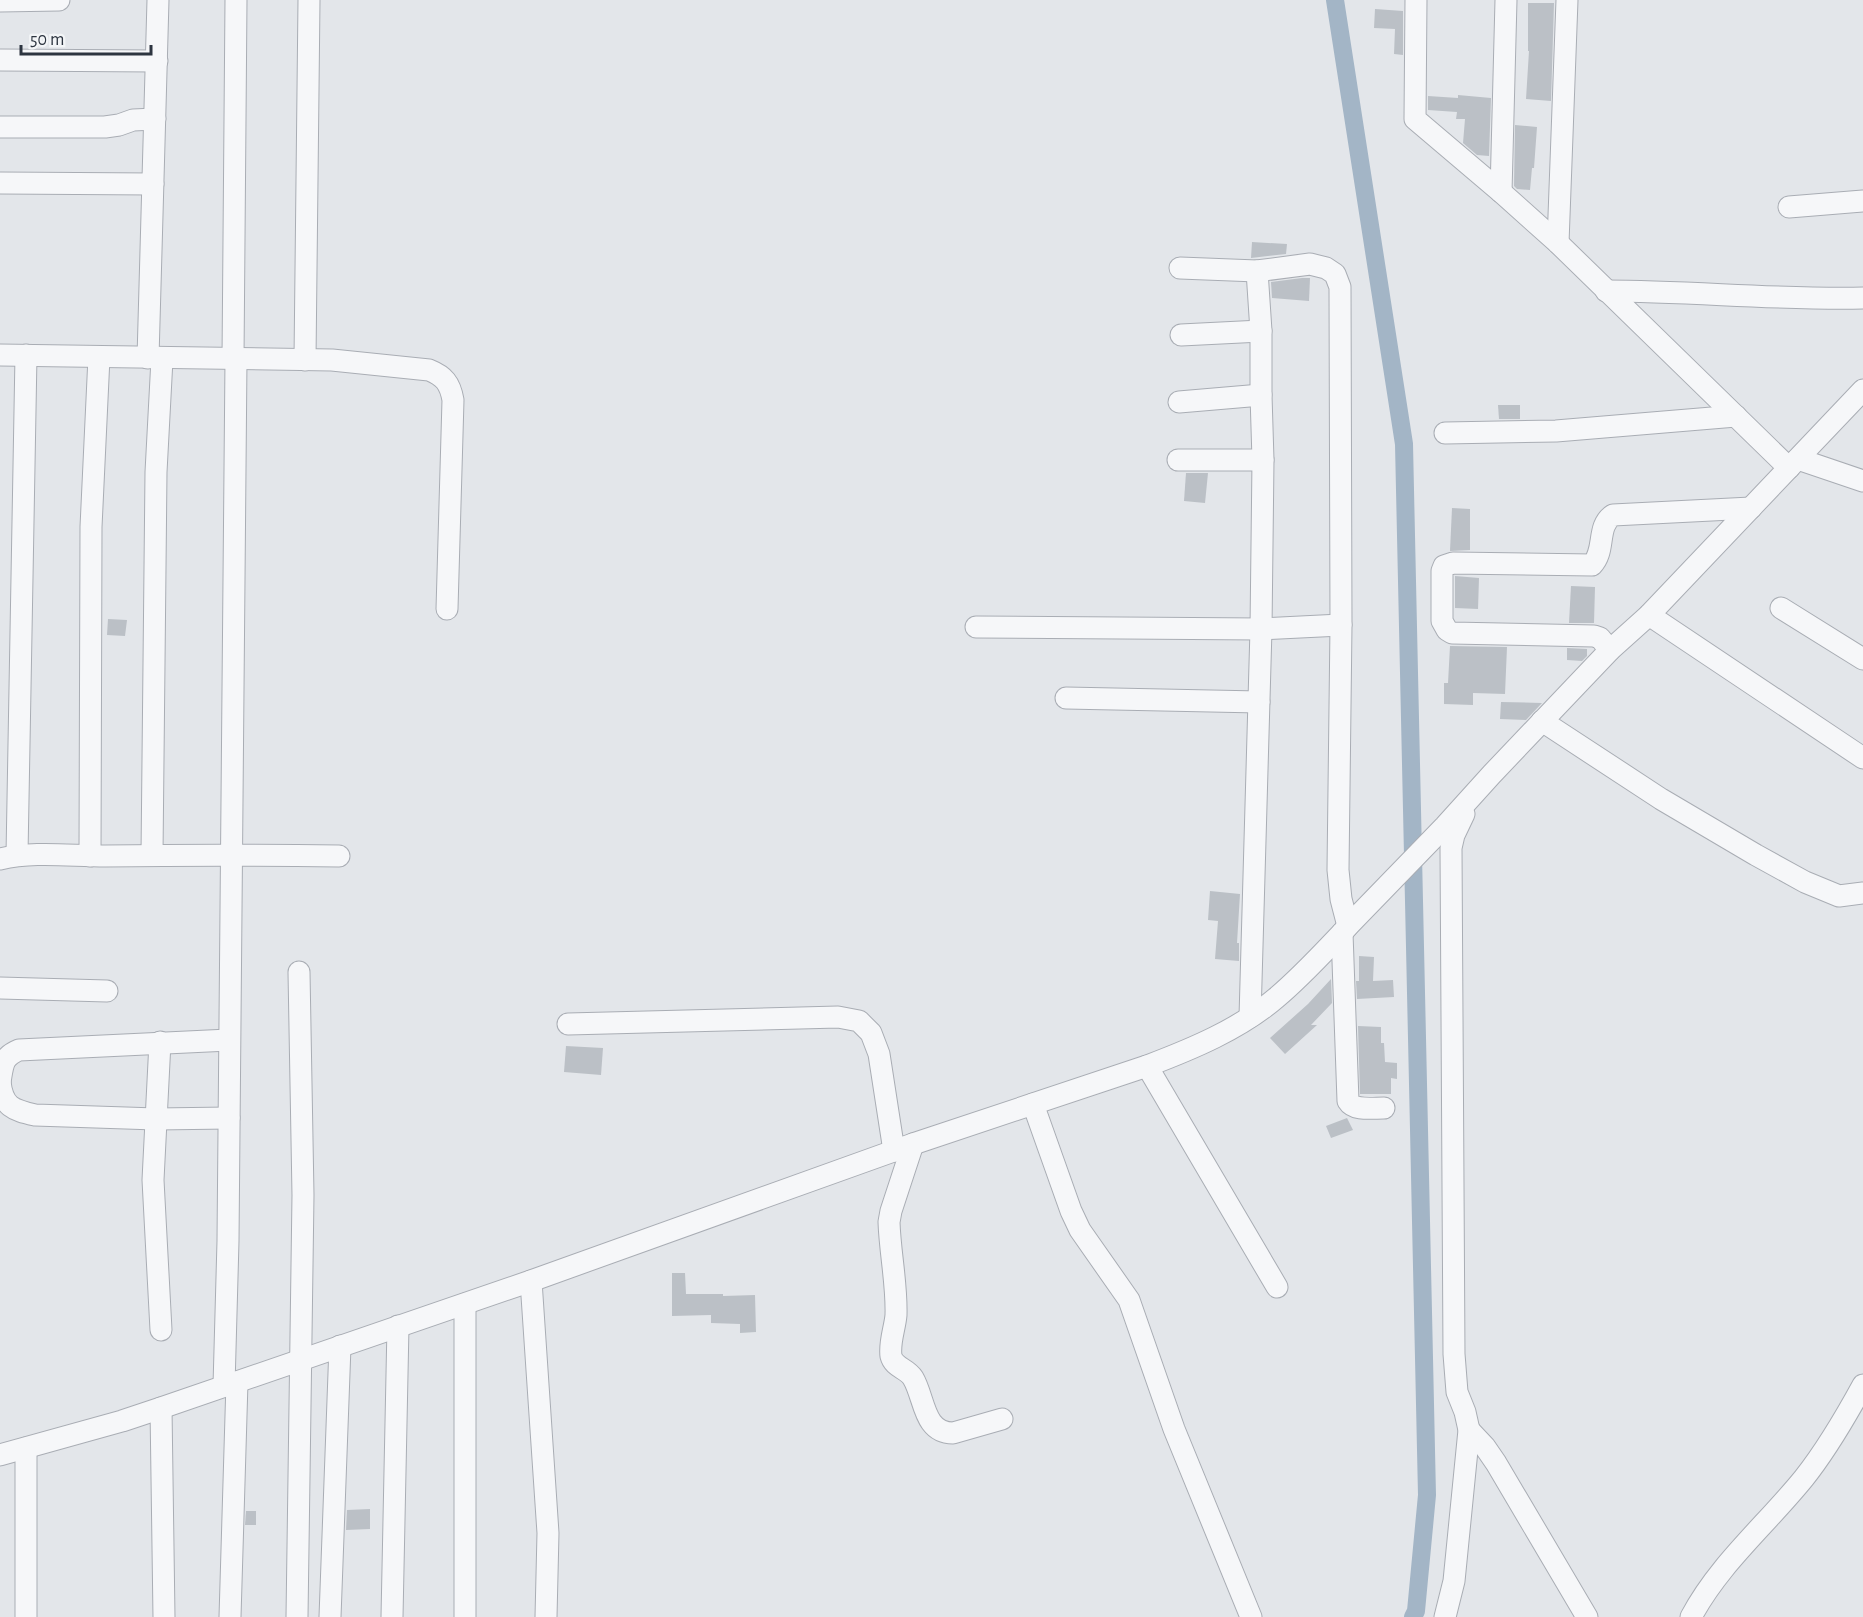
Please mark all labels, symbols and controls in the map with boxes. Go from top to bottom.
scale bar [21,18,152,56]
text: 50 m [30,31,64,49]

